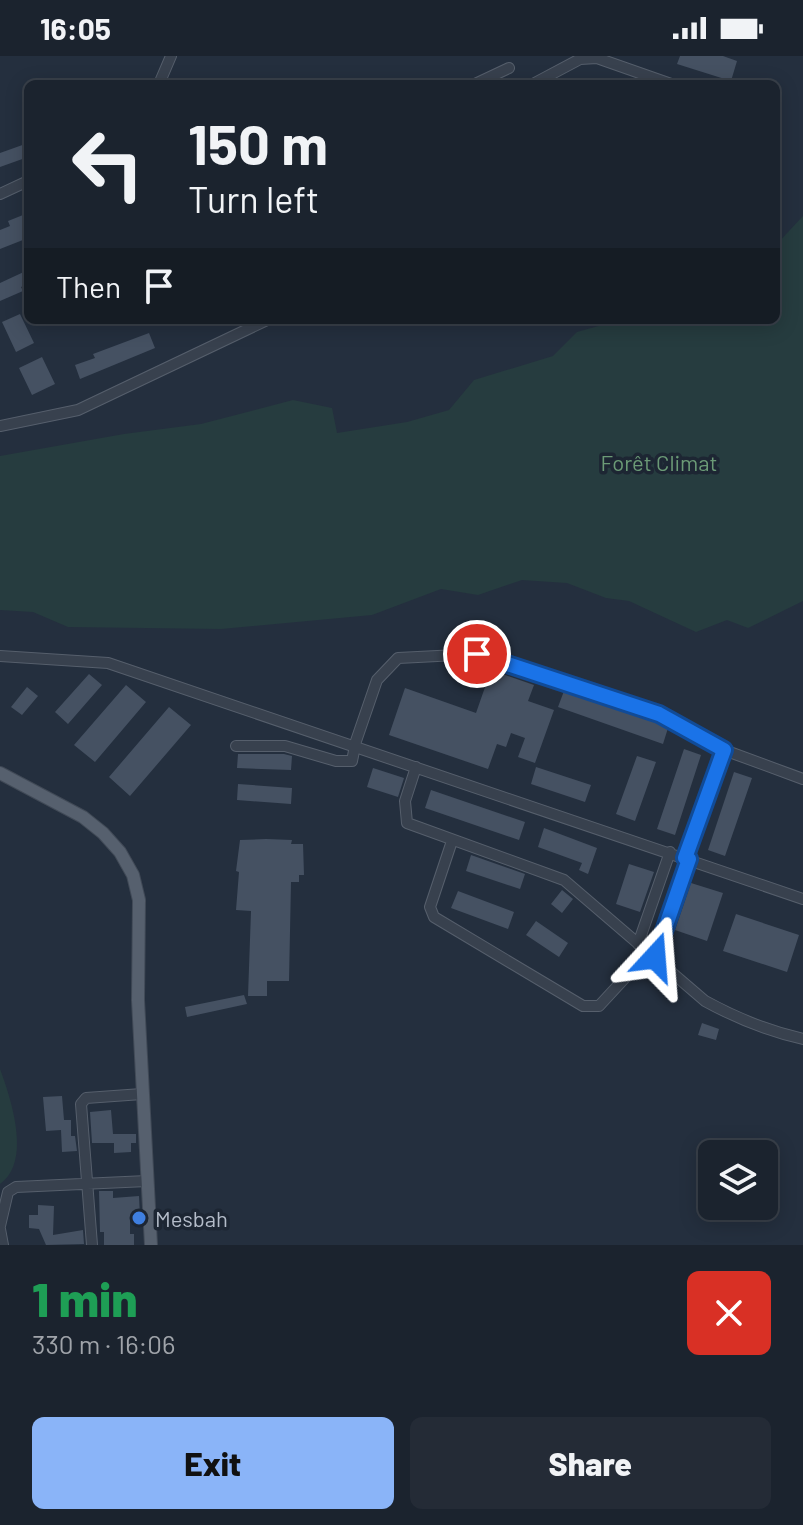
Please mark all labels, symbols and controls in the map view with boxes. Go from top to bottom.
text: 16:05 [40,10,111,46]
text: 150 m [188,109,328,176]
icon: left [56,112,160,216]
text: Turn left [188,177,319,220]
icon: arrive [137,264,181,308]
text: Then [56,268,121,304]
park label: Forêt Climat [601,449,717,475]
pin [443,620,511,688]
icon: arrive [455,632,499,676]
position arrow [613,915,697,999]
map controls [698,1140,778,1220]
button: layers [698,1140,778,1220]
place label: Mesbah [155,1205,228,1231]
marker: Mesbah [130,1209,148,1227]
text: 1 min [32,1269,138,1327]
button: close [687,1271,771,1355]
text: 330 m · 16:06 [32,1328,175,1359]
button: Exit [32,1417,394,1509]
button: Share [410,1417,771,1509]

